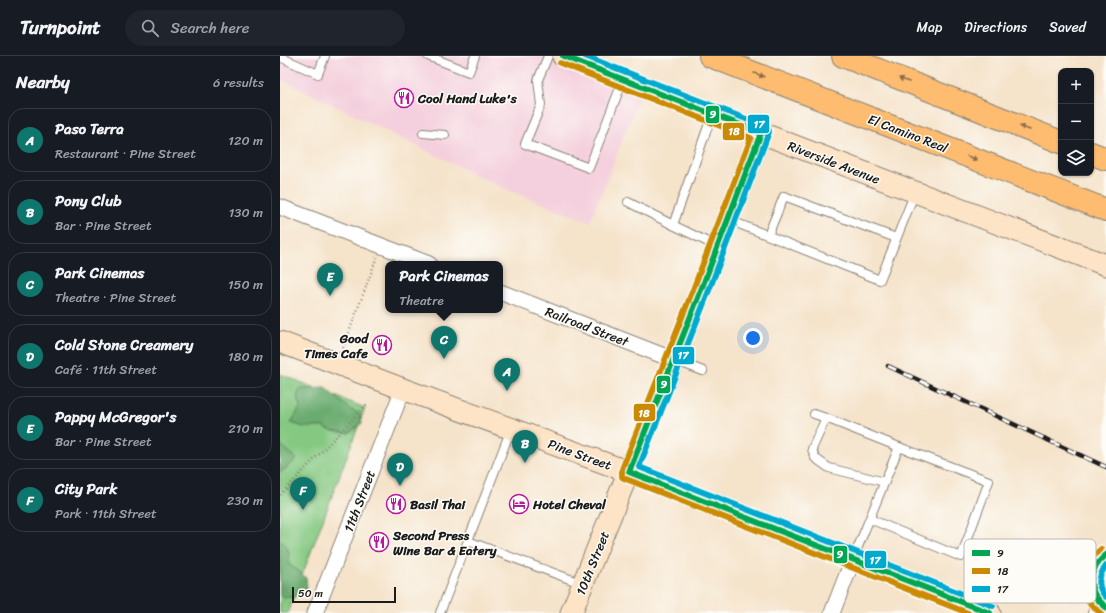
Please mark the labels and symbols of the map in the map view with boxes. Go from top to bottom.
one-way arrow [754,72,765,78]
one-way arrow [897,77,909,83]
restaurant icon: Cool Hand Luke's [393,87,415,109]
place label: Cool Hand Luke's [417,87,518,110]
line badge: 9 [705,105,720,124]
text: 9 [710,105,717,124]
street label: El Camino Real [864,108,952,159]
line badge: 17 [747,114,770,134]
text: 17 [754,115,766,134]
line badge: 18 [722,122,745,141]
text: 18 [728,122,740,141]
one-way arrow [1018,125,1030,131]
street label: Riverside Avenue [784,134,884,191]
one-way arrow [966,155,978,161]
pin: E [317,263,343,296]
street label: Railroad Street [542,300,633,353]
pin: C [431,326,457,359]
place label: Good Times Cafe [304,327,369,365]
your location [743,328,763,348]
restaurant icon: Good Times Cafe [371,334,393,356]
line badge: 17 [672,346,695,365]
text: 17 [678,346,690,365]
pin: A [494,358,520,391]
line badge: 9 [656,375,671,394]
text: 9 [661,375,668,394]
line badge: 18 [633,403,656,422]
text: 18 [638,404,650,423]
pin: B [512,430,538,463]
street label: Pine Street [545,432,615,477]
pin: D [387,453,413,486]
street label: 11th Street [337,467,382,536]
pin: F [290,477,316,510]
restaurant icon: Basil Thai [385,493,407,515]
place label: Basil Thai [410,493,467,516]
hotel icon: Hotel Cheval [508,493,530,515]
place label: Hotel Cheval [532,493,607,516]
place label: Second Press Wine Bar & Eatery [392,524,498,562]
street label: 10th Street [569,527,616,599]
restaurant icon: Second Press Wine Bar & Eatery [368,531,390,553]
legend [964,539,1096,603]
text: 9 [997,544,1004,563]
line badge: 9 [833,545,848,564]
text: 9 [837,545,844,564]
line badge: 17 [864,550,887,569]
text: 17 [870,551,882,570]
text: 18 [997,562,1009,581]
text: 17 [997,580,1009,599]
scale bar [292,585,396,604]

